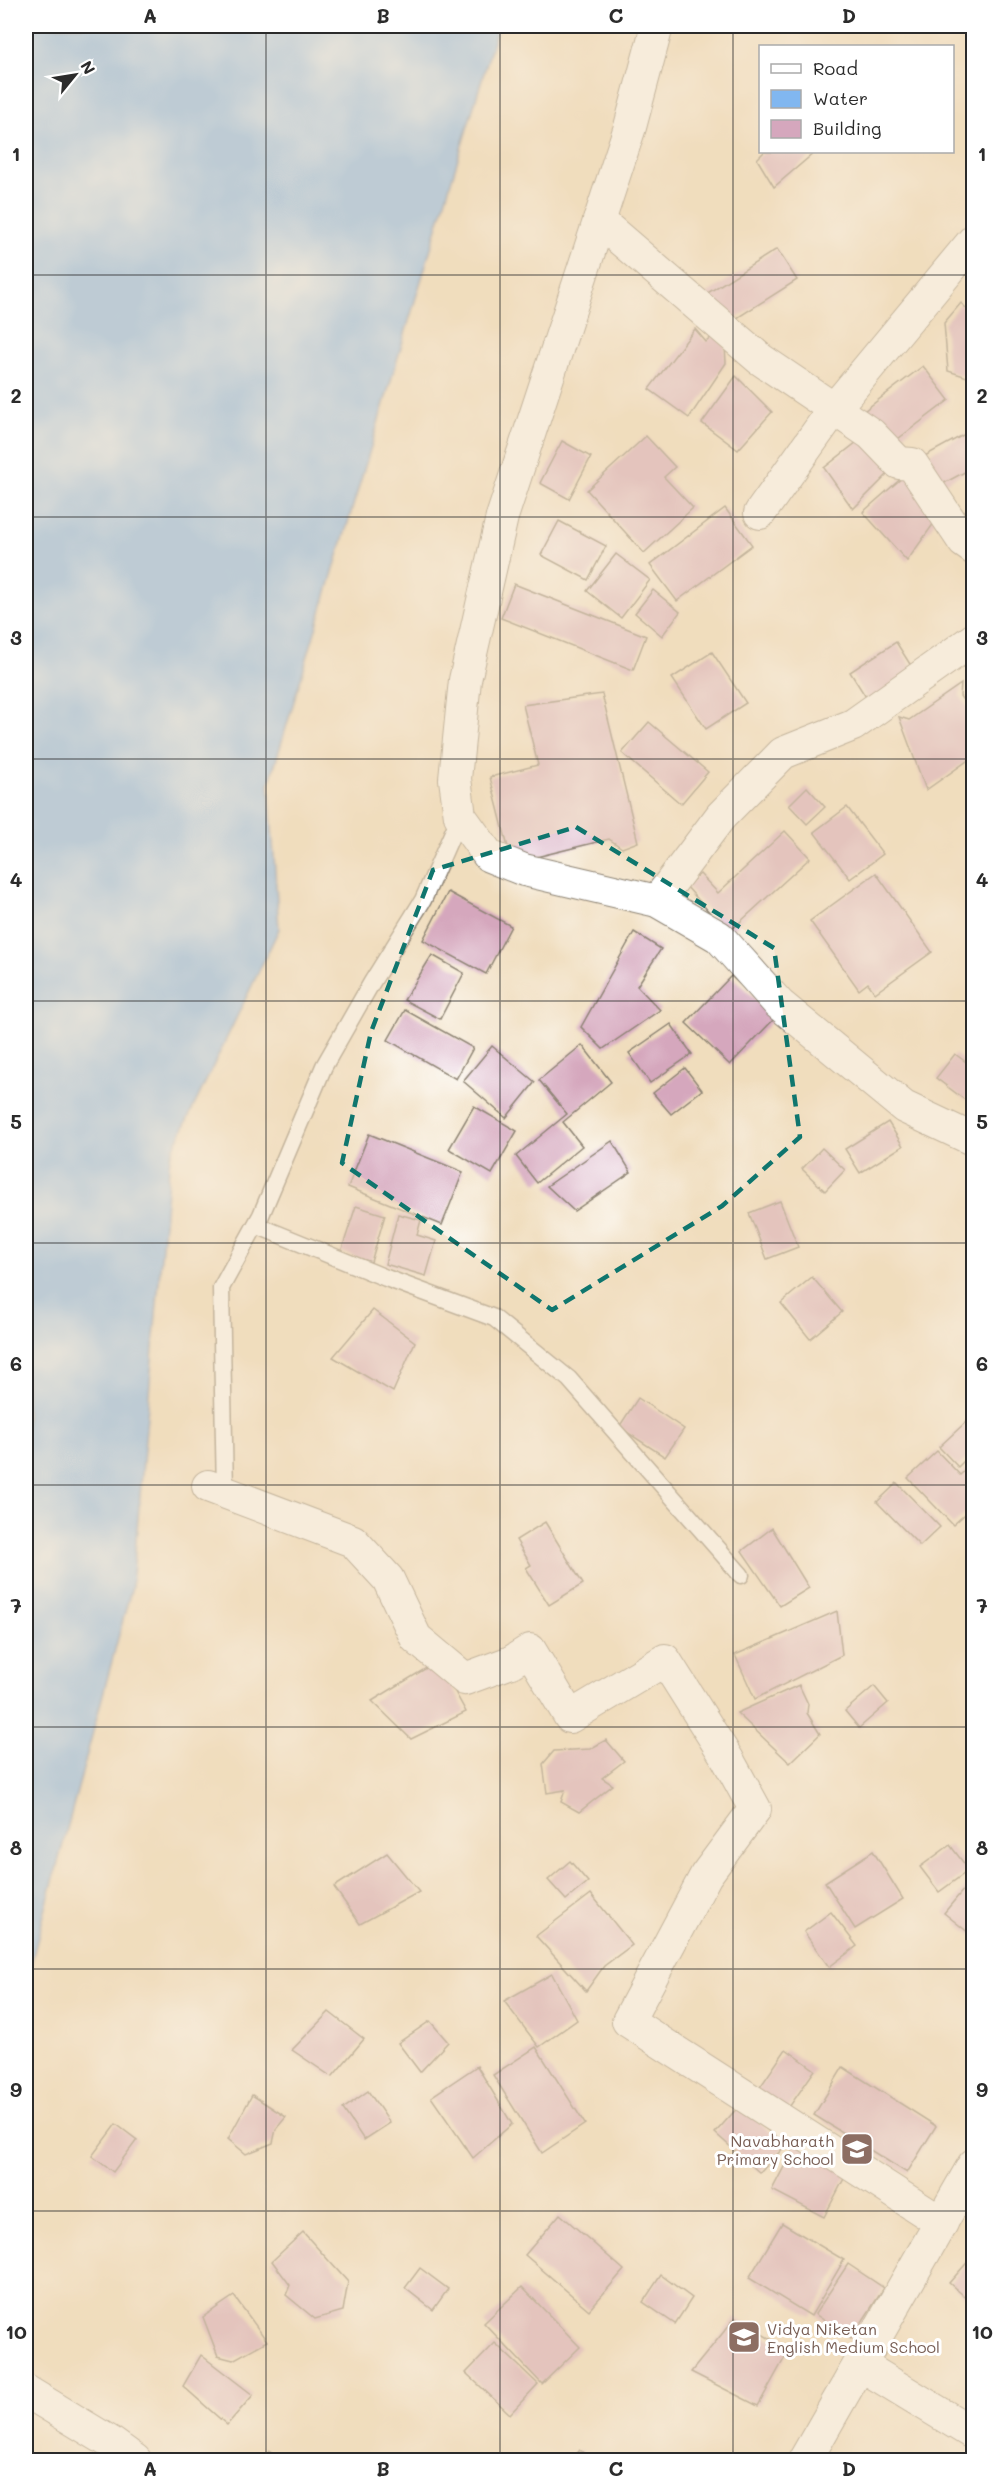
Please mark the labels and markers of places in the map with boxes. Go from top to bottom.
place label: Navabharath Primary School [717,2130,834,2169]
school or university icon: Navabharath Primary School [839,2131,875,2167]
place label: Vidya Niketan English Medium School [767,2318,940,2357]
school or university icon: Vidya Niketan English Medium School [726,2319,762,2355]

